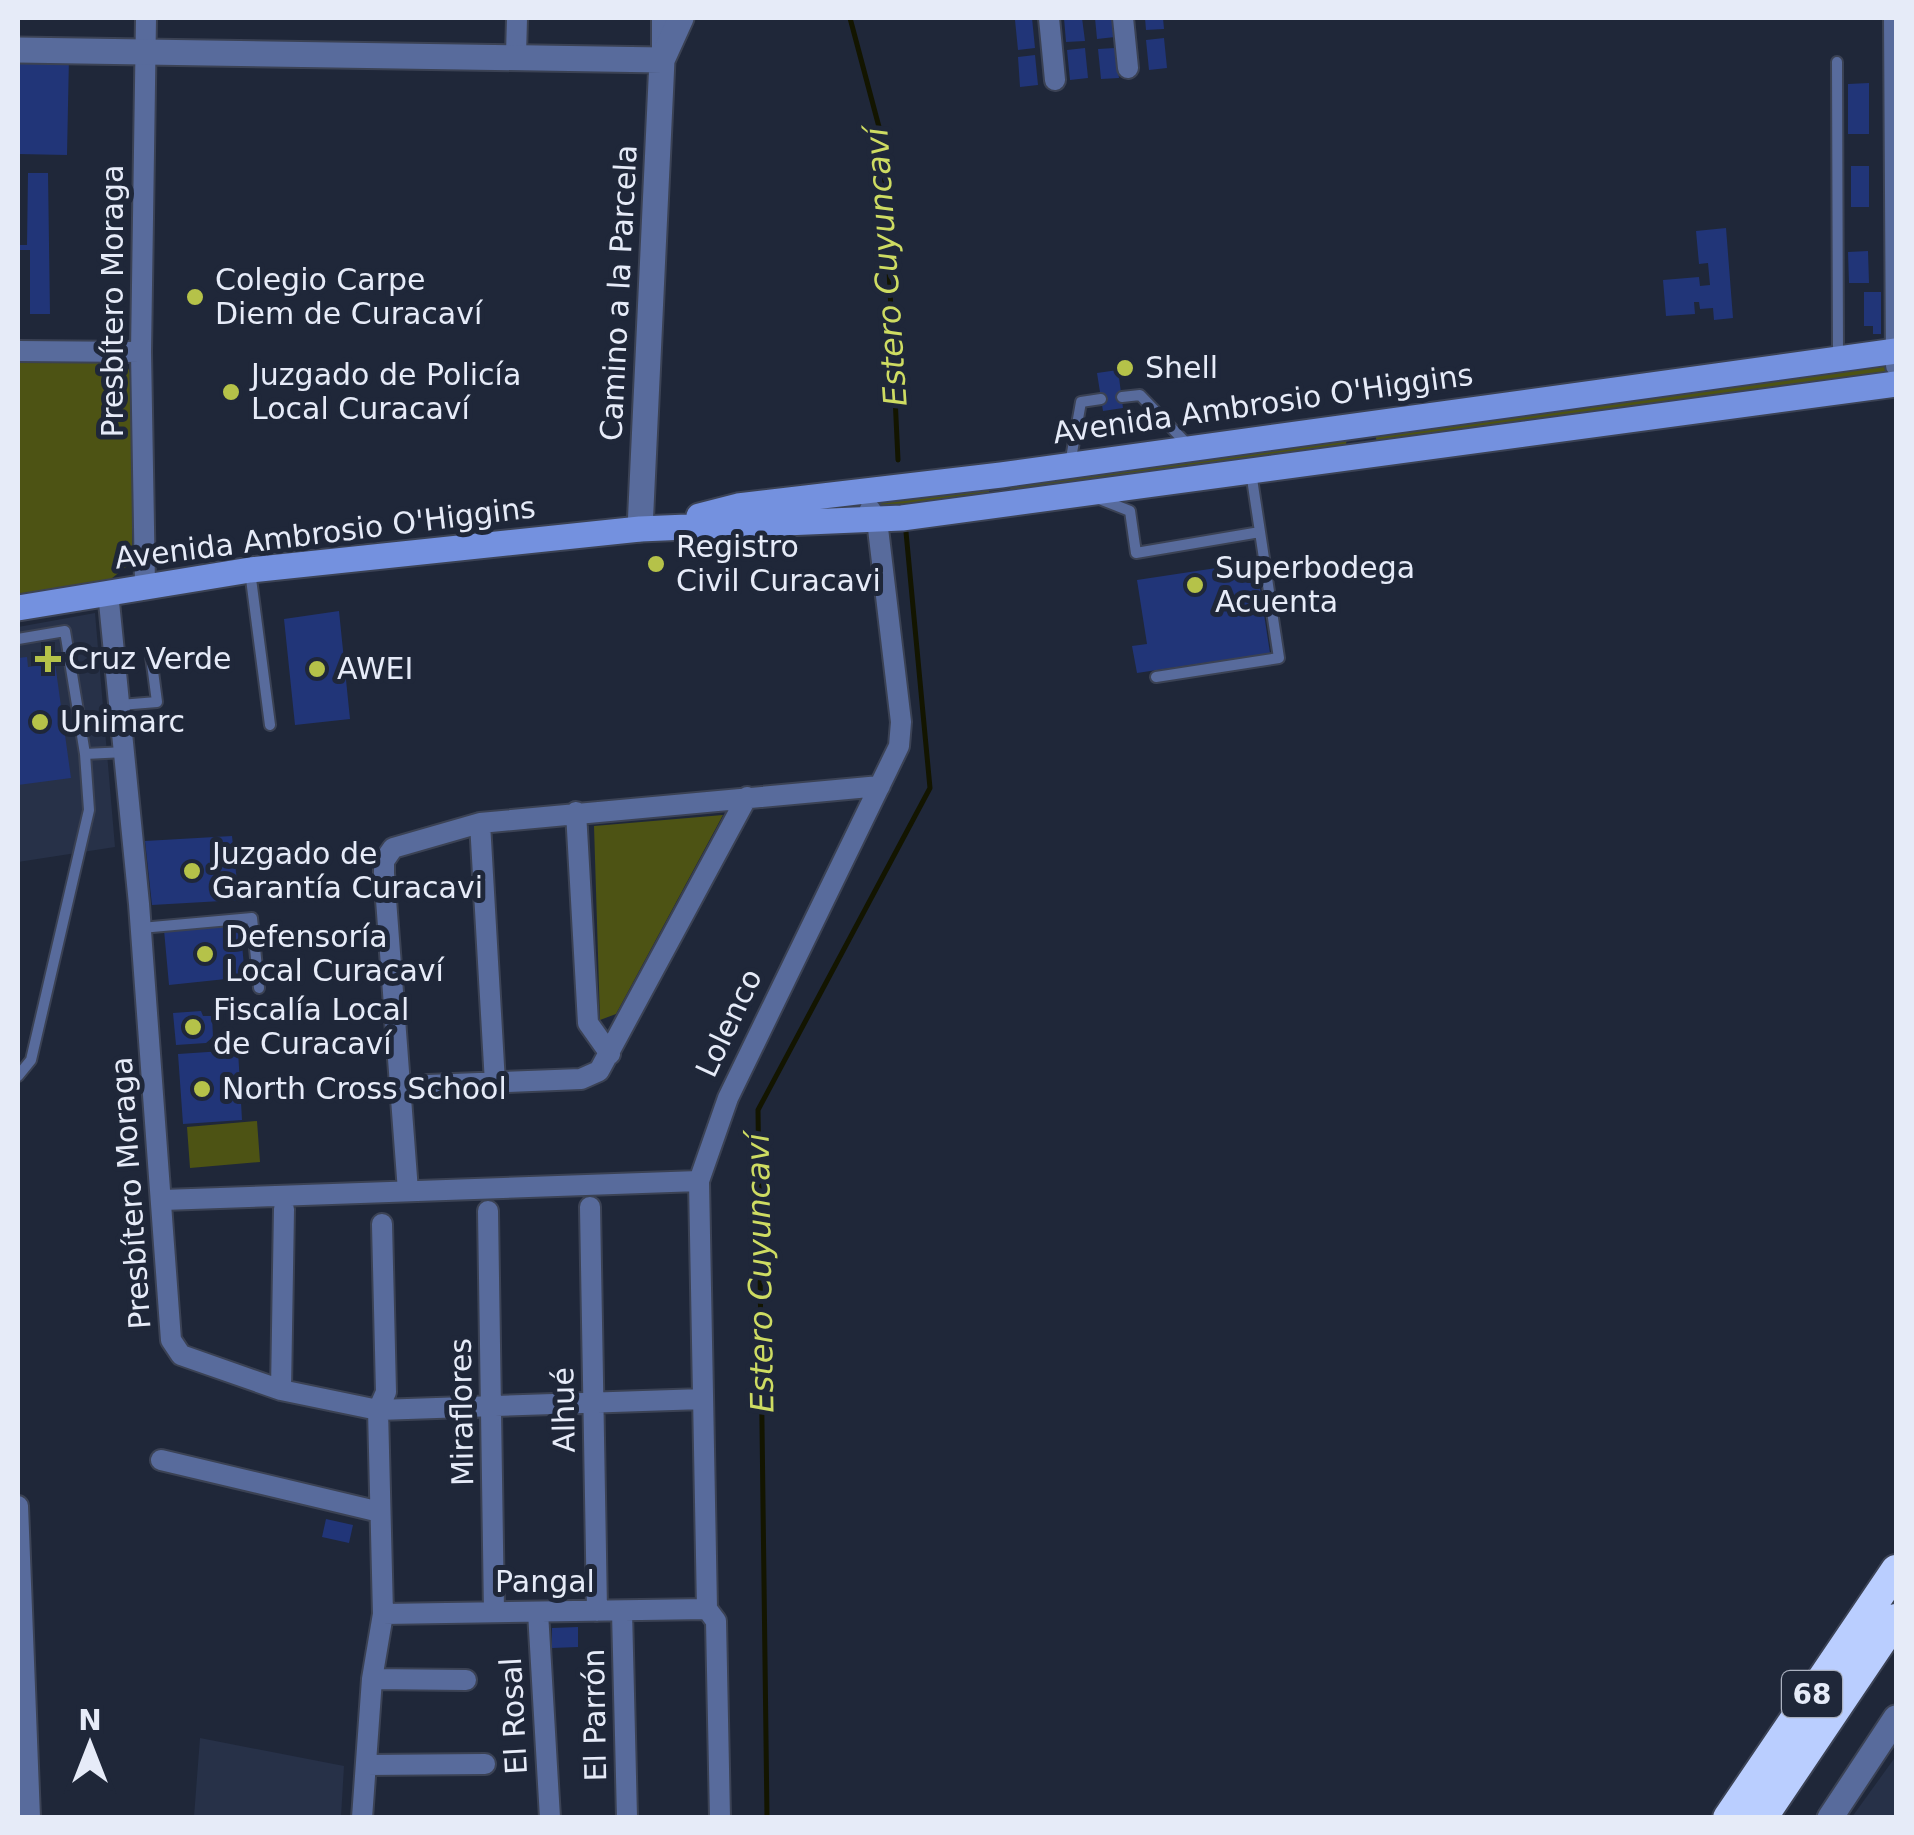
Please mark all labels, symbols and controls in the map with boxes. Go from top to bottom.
water label: Estero Cuyuncaví [857,122,915,408]
street label: Camino a la Parcela [593,144,644,442]
street label: Presbítero Moraga [95,165,130,437]
place label: Colegio Carpe Diem de Curacaví [215,262,484,331]
marker: Colegio Carpe Diem de Curacaví [184,286,206,308]
place label: Shell [1145,350,1218,385]
place label: Juzgado de Policía Local Curacaví [249,357,521,426]
street label: Avenida Ambrosio O'Higgins [1051,357,1475,450]
marker: Shell [1114,357,1136,379]
marker: Juzgado de Policía Local Curacaví [220,381,242,403]
street label: Avenida Ambrosio O'Higgins [112,489,537,576]
place label: Registro Civil Curacavi [676,529,881,598]
place label: Superbodega Acuenta [1215,550,1415,619]
marker: Registro Civil Curacavi [645,553,667,575]
marker: Superbodega Acuenta [1184,574,1206,596]
place label: Cruz Verde [68,641,232,676]
marker: Cruz Verde [37,648,59,670]
place label: AWEI [337,651,413,686]
marker: AWEI [306,658,328,680]
place label: Unimarc [60,704,185,739]
marker: Unimarc [29,711,51,733]
place label: Juzgado de Garantía Curacavi [210,836,483,905]
marker: Juzgado de Garantía Curacavi [181,860,203,882]
place label: Defensoría Local Curacaví [225,919,446,988]
marker: Defensoría Local Curacaví [194,943,216,965]
street label: Lolenco [688,963,769,1082]
place label: Fiscalía Local de Curacaví [213,992,409,1061]
marker: Fiscalía Local de Curacaví [182,1016,204,1038]
street label: Presbítero Moraga [104,1056,157,1330]
place label: North Cross School [222,1071,507,1106]
marker: North Cross School [191,1078,213,1100]
water label: Estero Cuyuncaví [738,1129,781,1413]
street label: Miraflores [443,1338,480,1486]
street label: Alhué [545,1367,582,1453]
street label: Pangal [495,1564,595,1599]
street label: El Parrón [576,1648,613,1782]
street label: El Rosal [493,1657,534,1775]
road number: 68 [1782,1671,1842,1717]
north arrow [40,1695,140,1795]
text: N [78,1704,102,1737]

